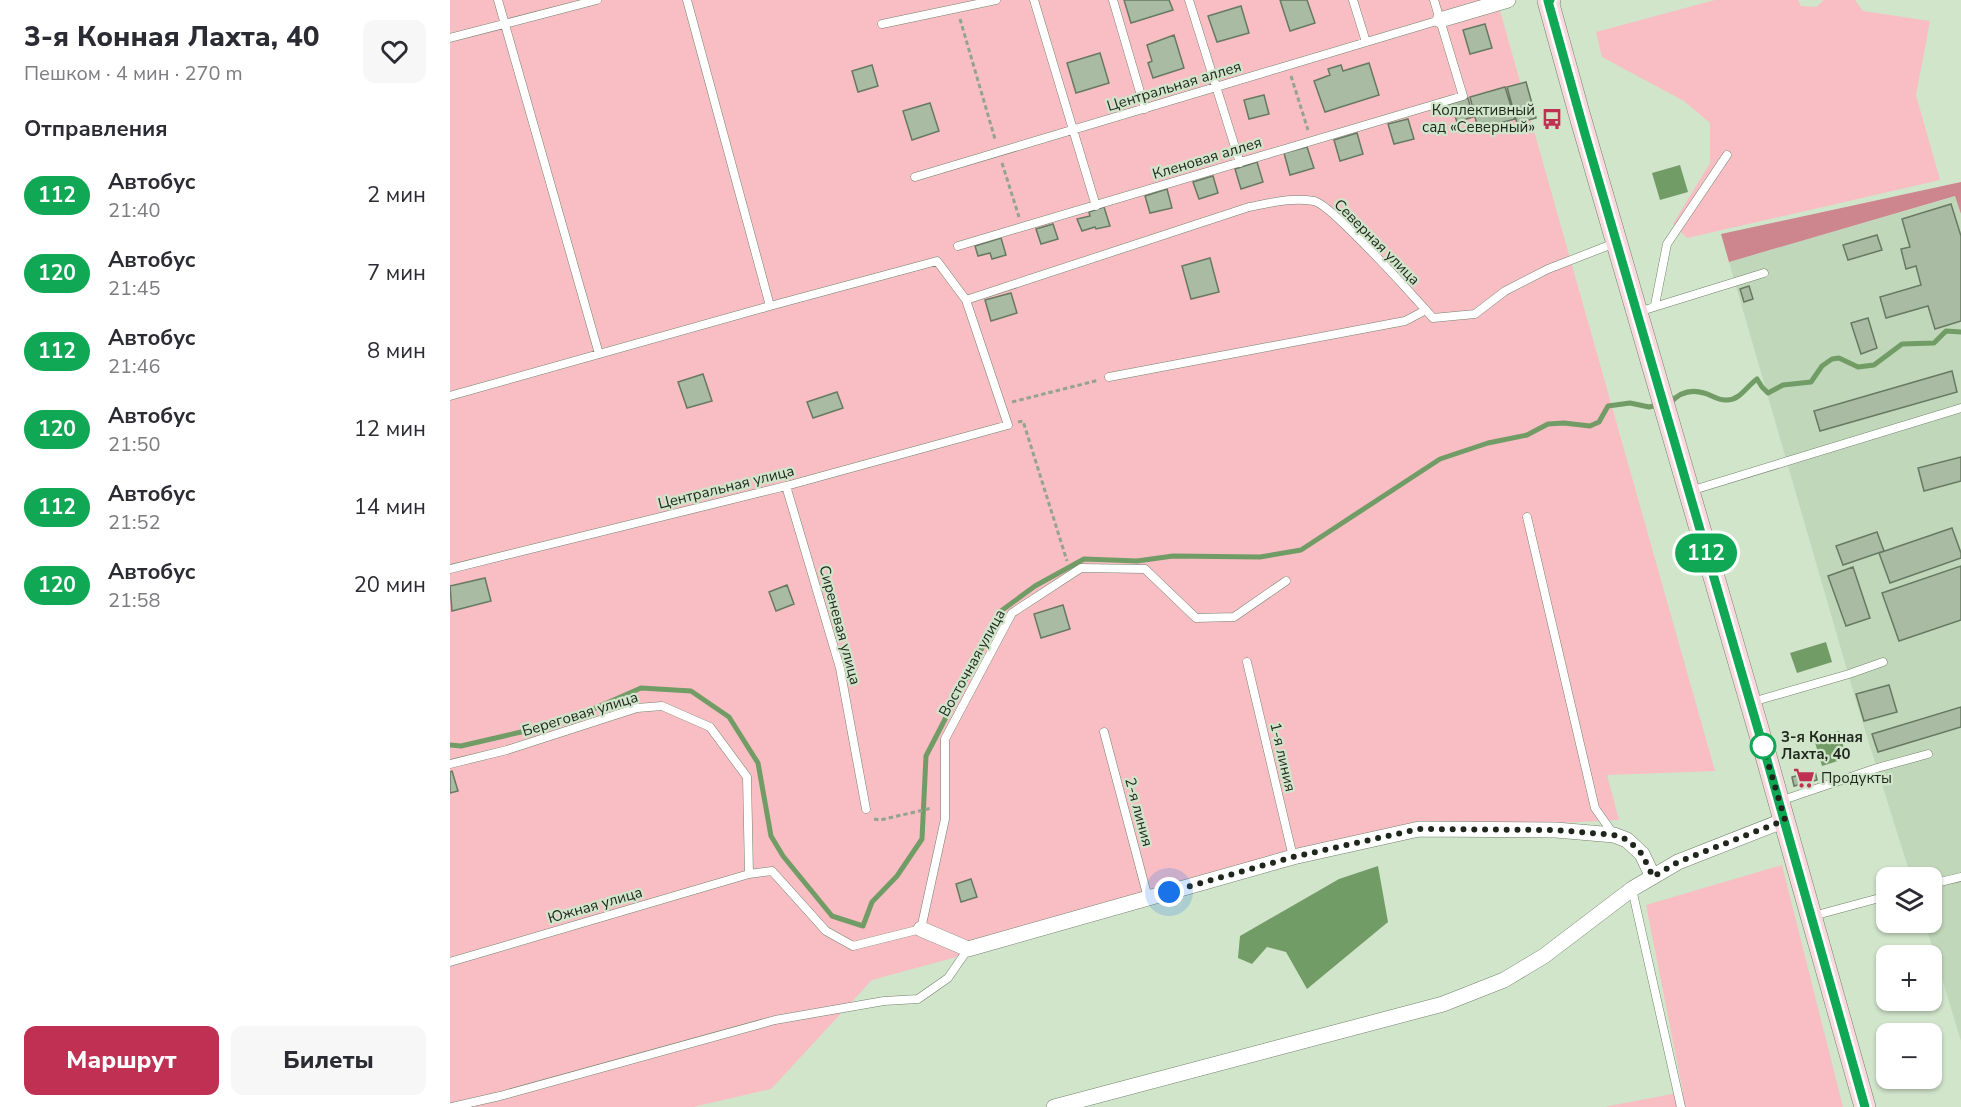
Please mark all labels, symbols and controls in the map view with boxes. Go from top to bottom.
text: 3-я Конная Лахта, 40 [24,18,320,56]
button: heart [363,20,426,83]
street label: Центральная аллея [1104,56,1244,116]
text: Пешком · 4 мин · 270 m [24,60,243,87]
place label: Коллективный сад «Северный» [1422,100,1535,137]
bus stop icon: Коллективный сад «Северный» [1540,107,1564,131]
text: Отправления [24,114,168,144]
street label: Кленовая аллея [1150,132,1264,184]
text: Автобус [108,167,196,197]
text: 2 мин [367,180,426,210]
text: 112 [38,181,76,209]
street label: Северная улица [1330,195,1424,289]
text: 21:40 [108,197,161,224]
text: Автобус [108,245,196,275]
text: 7 мин [367,258,426,288]
text: 120 [38,259,76,287]
text: 21:45 [108,275,161,302]
text: Автобус [108,323,196,353]
text: 8 мин [367,336,426,366]
text: 112 [38,337,76,365]
text: 21:46 [108,353,161,380]
text: Автобус [108,401,196,431]
text: 12 мин [354,414,426,444]
text: 120 [38,415,76,443]
text: 21:50 [108,431,161,458]
street label: Центральная улица [656,460,796,514]
text: Автобус [108,479,196,509]
text: 14 мин [354,492,426,522]
text: 112 [38,493,76,521]
text: 21:52 [108,509,161,536]
line badge: 112 [1672,534,1740,572]
text: 112 [1687,539,1725,567]
text: Автобус [108,557,196,587]
street label: Сиреневая улица [814,563,866,687]
text: 20 мин [354,570,426,600]
text: 120 [38,571,76,599]
text: 21:58 [108,587,161,614]
street label: Восточная улица [934,606,1010,720]
street label: Береговая улица [520,687,640,741]
street label: 1-я линия [1265,720,1301,794]
place label: 3-я Конная Лахта, 40 [1781,727,1863,764]
marker: 3-я Конная Лахта, 40 [1750,733,1776,759]
supermarket icon: Продукты [1792,766,1816,790]
place label: Продукты [1821,768,1892,788]
street label: 2-я линия [1120,775,1158,849]
map controls [1876,867,1942,1089]
button: layers [1876,867,1942,933]
your location [1154,877,1184,907]
street label: Южная улица [545,882,645,928]
button: + [1876,945,1942,1011]
button: − [1876,1023,1942,1089]
button: Маршрут [24,1026,219,1095]
button: Билеты [231,1026,426,1095]

